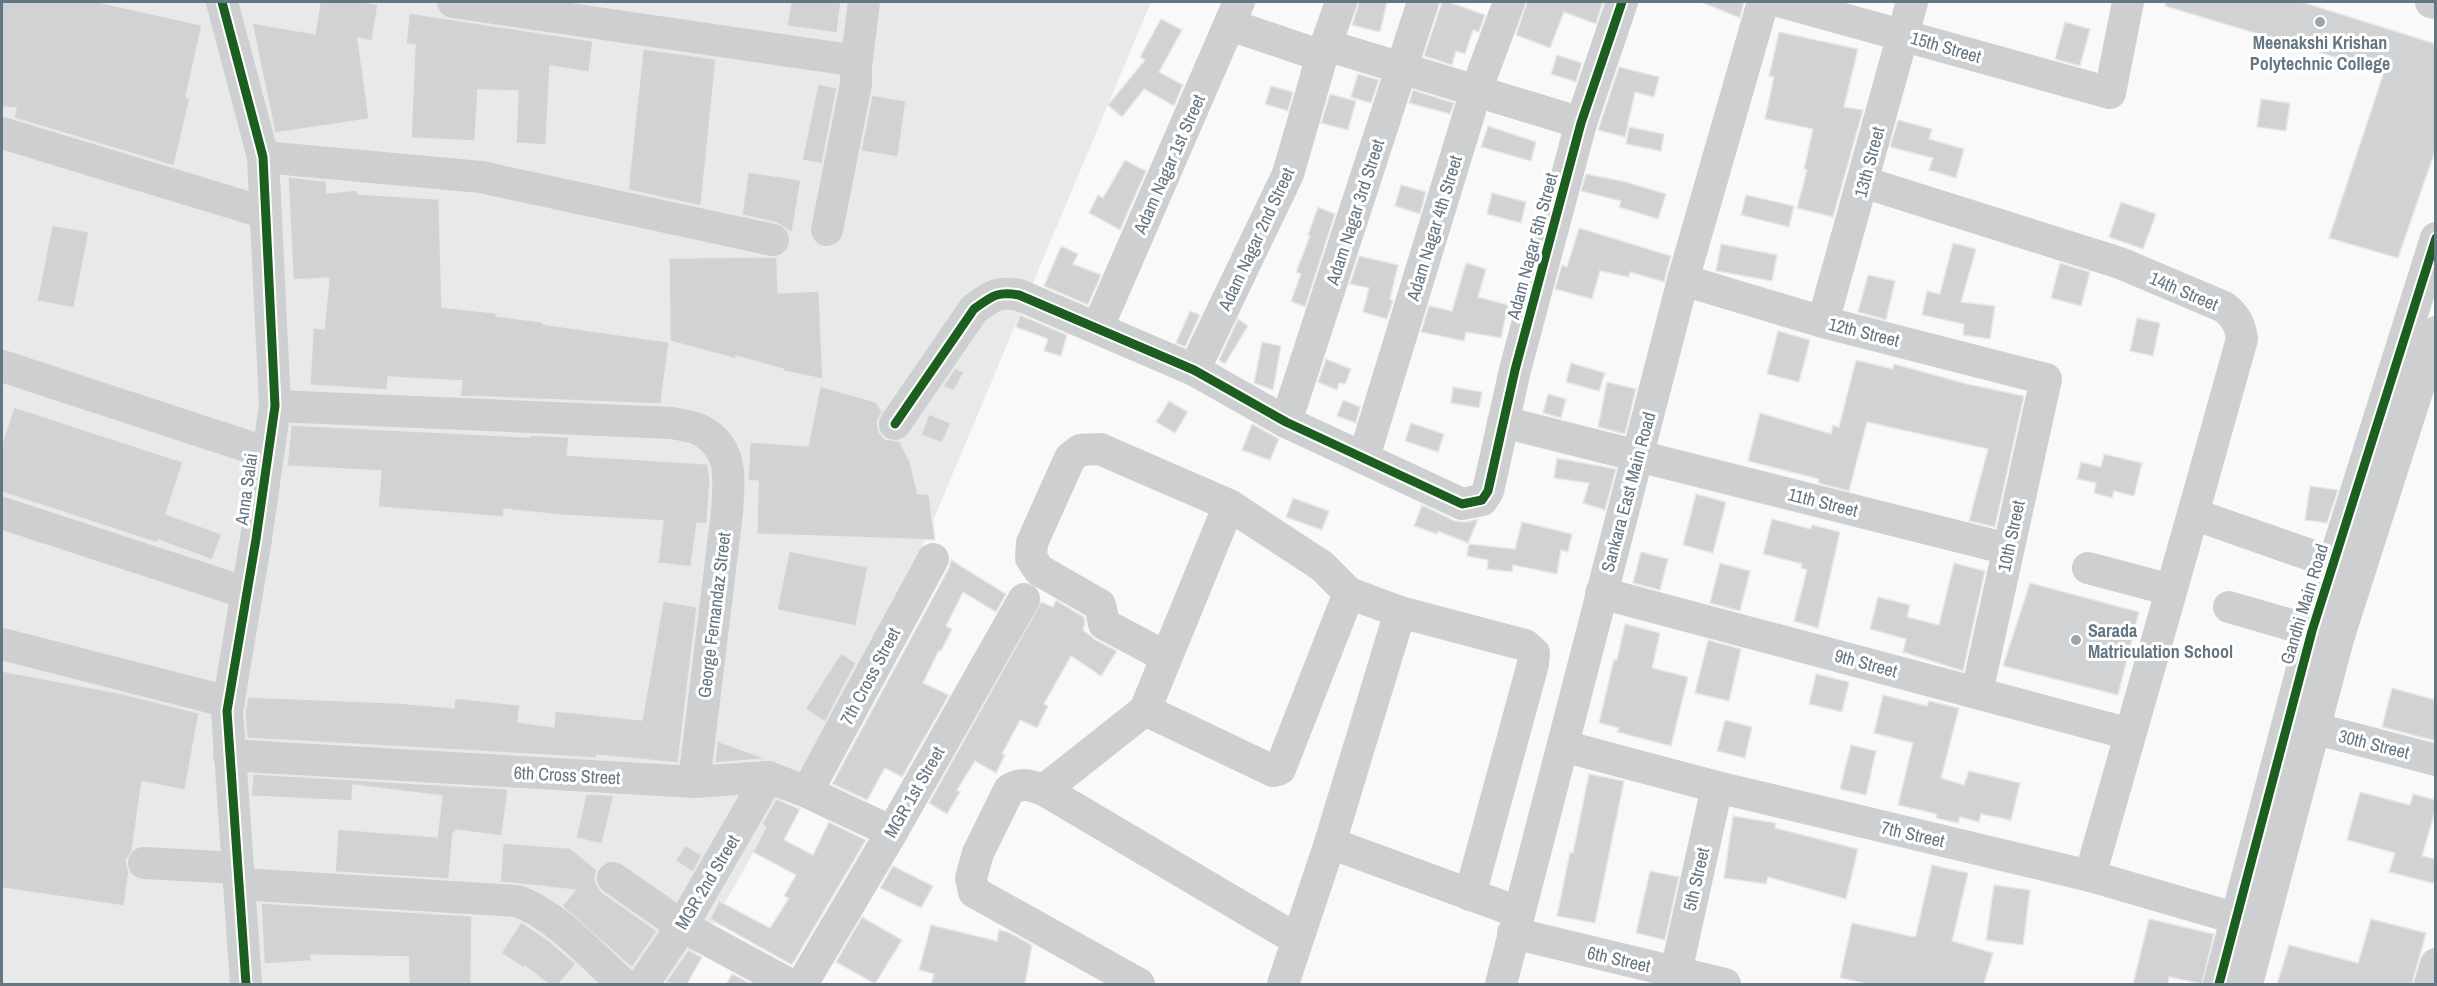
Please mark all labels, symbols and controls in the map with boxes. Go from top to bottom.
marker: Meenakshi Krishan Polytechnic College [2313,15,2327,29]
street label: 15th Street [1908,25,1984,69]
place label: Meenakshi Krishan Polytechnic College [2250,30,2390,76]
street label: Adam Nagar 1st Street [1127,90,1211,239]
street label: 13th Street [1848,124,1890,200]
street label: Adam Nagar 3rd Street [1319,136,1390,289]
street label: Adam Nagar 4th Street [1400,152,1468,305]
street label: Adam Nagar 2nd Street [1211,163,1300,315]
street label: Adam Nagar 5th Street [1500,170,1564,323]
street label: 14th Street [2146,265,2222,317]
street label: 12th Street [1826,311,1902,353]
street label: Sankara East Main Road [1595,409,1661,575]
street label: Anna Salai [228,452,263,527]
street label: 11th Street [1785,481,1861,523]
street label: 10th Street [1991,498,2031,574]
street label: George Fernandaz Street [691,531,737,699]
street label: Gandhi Main Road [2274,541,2334,667]
place label: Sarada Matriculation School [2088,618,2233,664]
street label: 7th Cross Street [834,623,906,729]
marker: Sarada Matriculation School [2069,633,2083,647]
street label: 9th Street [1832,643,1900,683]
street label: 30th Street [2336,723,2412,765]
street label: MGR 1st Street [878,742,950,842]
street label: 6th Cross Street [513,760,621,790]
street label: 7th Street [1879,815,1947,853]
street label: MGR 2nd Street [669,830,745,934]
street label: 5th Street [1677,845,1715,913]
street label: 6th Street [1585,940,1653,978]

